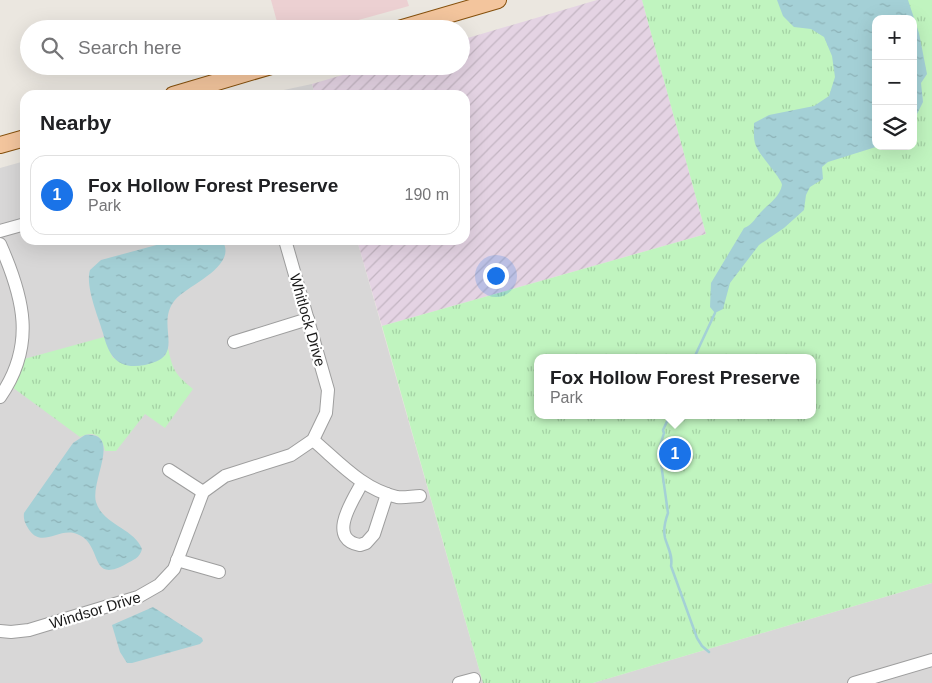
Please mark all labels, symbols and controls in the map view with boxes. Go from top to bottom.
map controls [872,15,917,150]
button: + [872,15,917,60]
search box [20,20,470,75]
icon: search [38,34,66,62]
text: Search here [78,37,182,58]
button: − [872,60,917,105]
button: layers [872,105,917,150]
text: Nearby [40,111,111,134]
text: Fox Hollow Forest Preserve [88,175,338,196]
text: 1 [53,186,61,203]
text: 190 m [405,186,449,203]
text: Park [88,197,121,214]
your location [483,263,509,289]
street label: Whitlock Drive [287,272,329,368]
popup [534,354,816,419]
text: Fox Hollow Forest Preserve [550,367,800,388]
text: Park [550,389,583,406]
pin: 1 [659,435,691,473]
street label: Windsor Drive [47,588,143,632]

